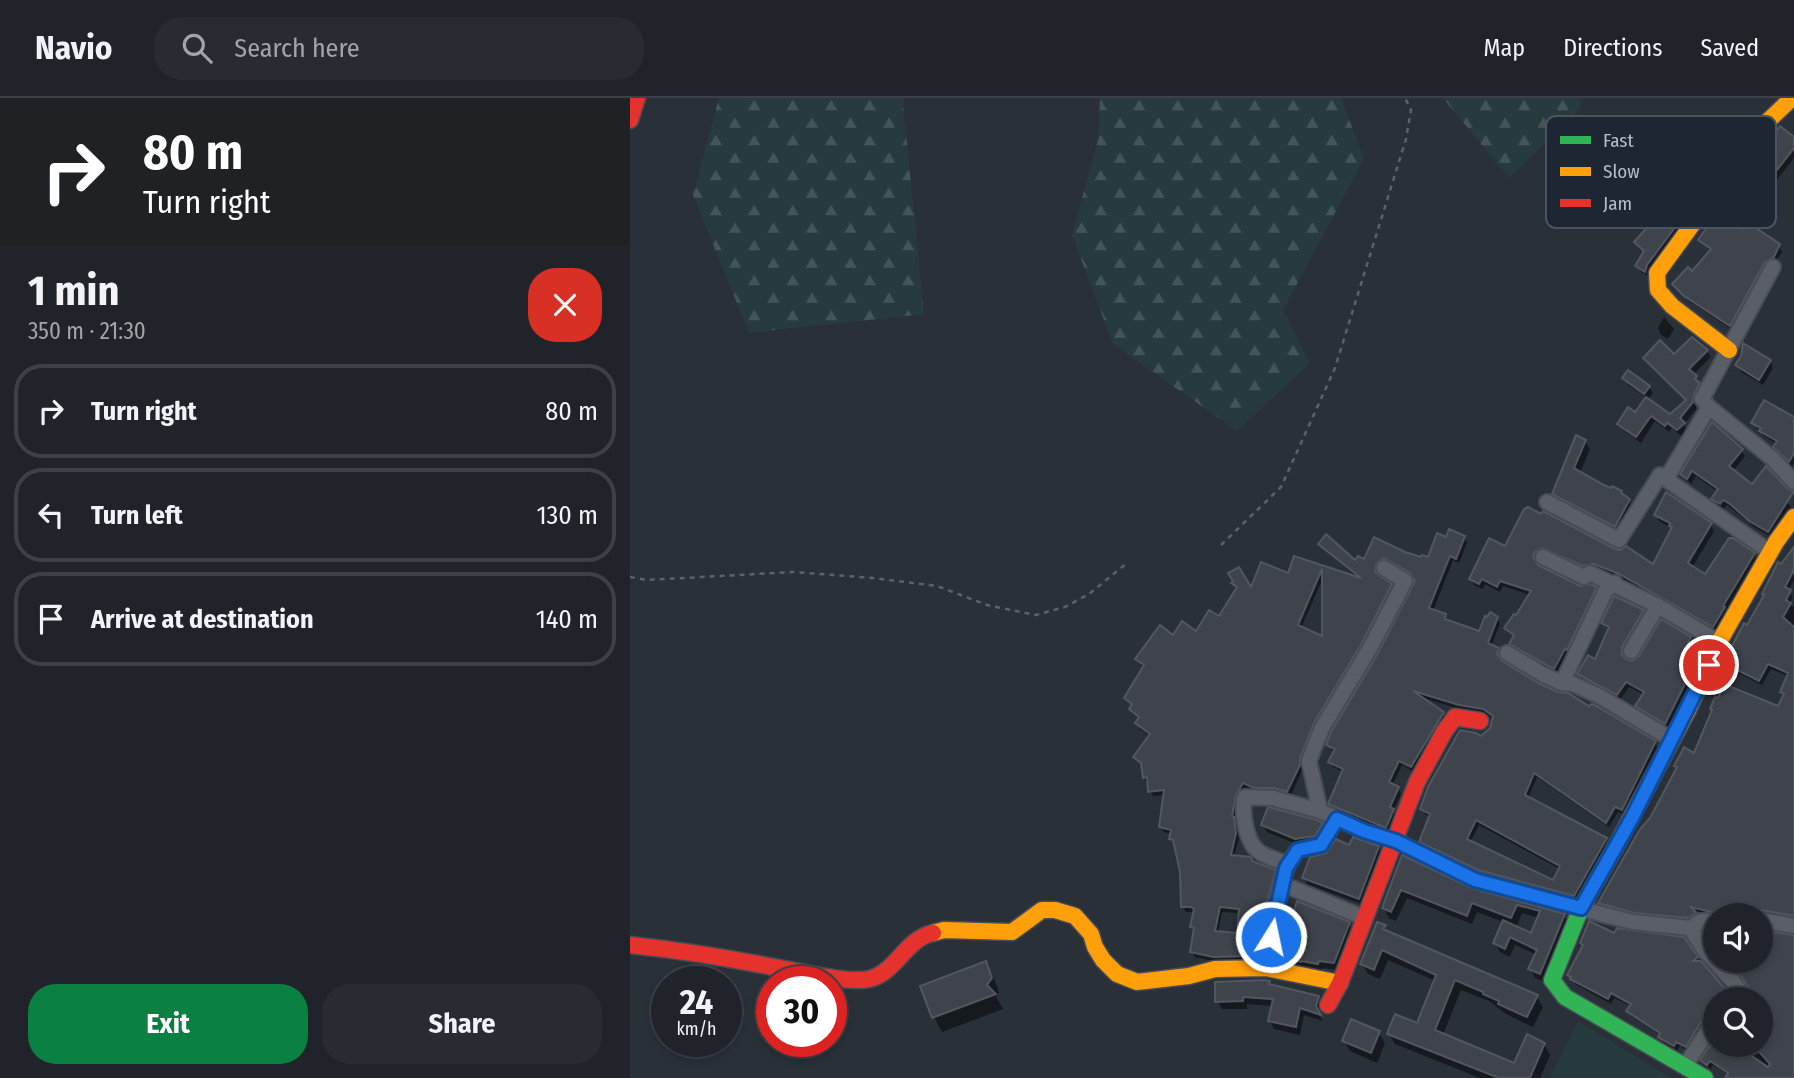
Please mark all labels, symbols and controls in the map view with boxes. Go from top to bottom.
search box [154,17,644,80]
text: Navio [35,28,112,68]
icon: search [178,29,216,67]
text: Search here [234,33,360,64]
text: Map [1484,34,1525,62]
text: Directions [1563,34,1662,62]
text: Saved [1700,34,1759,62]
legend [1546,116,1776,228]
text: 80 m [143,123,243,182]
icon: right [28,126,119,217]
text: Fast [1603,129,1634,152]
text: Slow [1603,160,1640,183]
text: Turn right [143,183,270,221]
text: Jam [1603,192,1632,215]
text: 1 min [28,266,119,316]
button: close [528,268,602,342]
text: 350 m · 21:30 [28,317,146,345]
icon: right [32,392,70,430]
text: Turn right [91,396,197,427]
text: 80 m [545,396,598,427]
icon: left [32,496,70,534]
text: Turn left [91,500,183,531]
text: 130 m [536,500,598,531]
icon: arrive [32,600,70,638]
text: Arrive at destination [91,604,314,635]
text: 140 m [536,604,598,635]
pin [1679,635,1739,695]
icon: arrive [1690,646,1728,684]
position arrow [1234,900,1308,974]
map controls [1703,903,1773,1057]
button: sound [1703,903,1773,973]
speed limit sign: 30 [756,966,847,1057]
text: 24 [680,981,713,1023]
button: Exit [28,984,308,1064]
button: Share [322,984,602,1064]
button: search [1703,987,1773,1057]
text: km/h [676,1018,717,1040]

